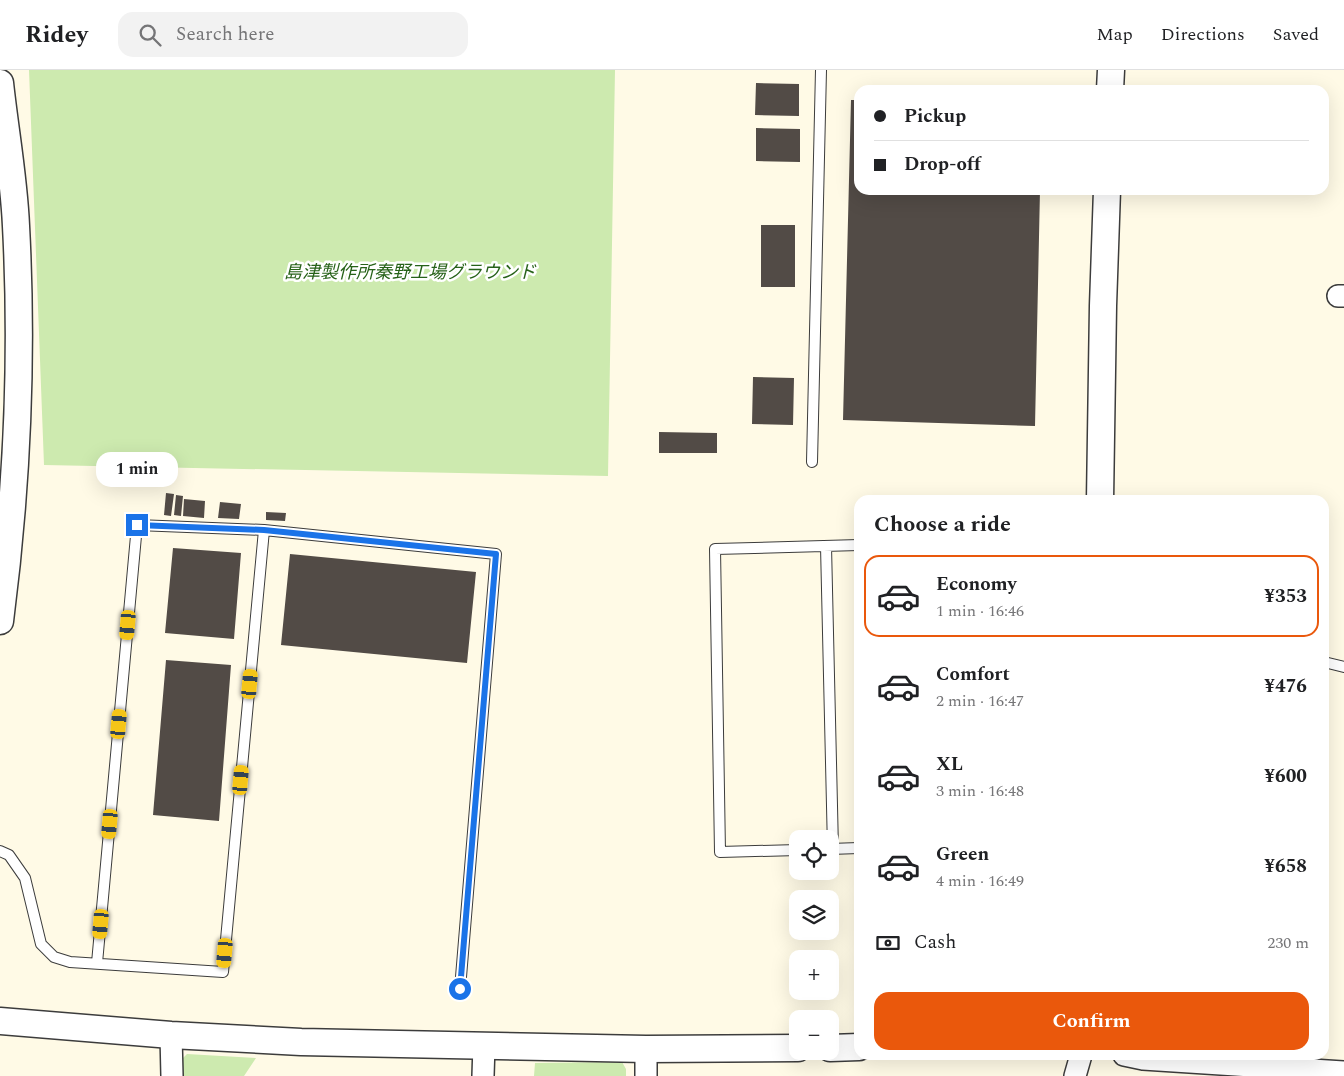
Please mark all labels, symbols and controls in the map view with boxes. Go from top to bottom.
search box [118,12,468,57]
text: Ridey [25,17,88,53]
text: Search here [176,20,275,49]
icon: search [136,21,164,49]
text: Map [1097,21,1133,48]
text: Directions [1161,21,1245,48]
text: Saved [1273,21,1319,48]
text: Pickup [904,102,966,131]
text: Drop-off [904,150,981,179]
park label: 島津製作所秦野工場グラウンド [284,259,537,286]
callout: 1 min [96,452,178,488]
text: 1 min [116,457,158,481]
text: Choose a ride [874,508,1011,541]
route end [126,514,148,536]
text: Economy [936,570,1017,599]
icon: car [876,574,921,619]
text: ¥353 [1264,582,1307,611]
text: 1 min · 16:46 [936,599,1024,623]
car [119,609,136,641]
text: Comfort [936,660,1010,689]
icon: car [876,664,921,709]
car [241,668,258,700]
text: ¥476 [1264,672,1307,701]
text: 2 min · 16:47 [936,689,1024,713]
car [110,708,127,740]
text: XL [936,750,963,779]
icon: car [876,754,921,799]
text: ¥600 [1264,762,1307,791]
car [232,764,249,796]
text: 3 min · 16:48 [936,779,1024,803]
car [101,808,118,840]
map controls [789,830,839,1060]
button: locate [789,830,839,880]
text: Green [936,840,989,869]
icon: car [876,844,921,889]
text: ¥658 [1264,852,1307,881]
text: 4 min · 16:49 [936,869,1024,893]
button: layers [789,890,839,940]
car [92,908,109,940]
text: Cash [914,928,956,957]
icon: cash [874,929,902,957]
text: 230 m [1267,931,1309,955]
car [216,937,233,969]
button: + [789,950,839,1000]
route start [449,978,471,1000]
button: Confirm [874,992,1309,1050]
button: − [789,1010,839,1060]

